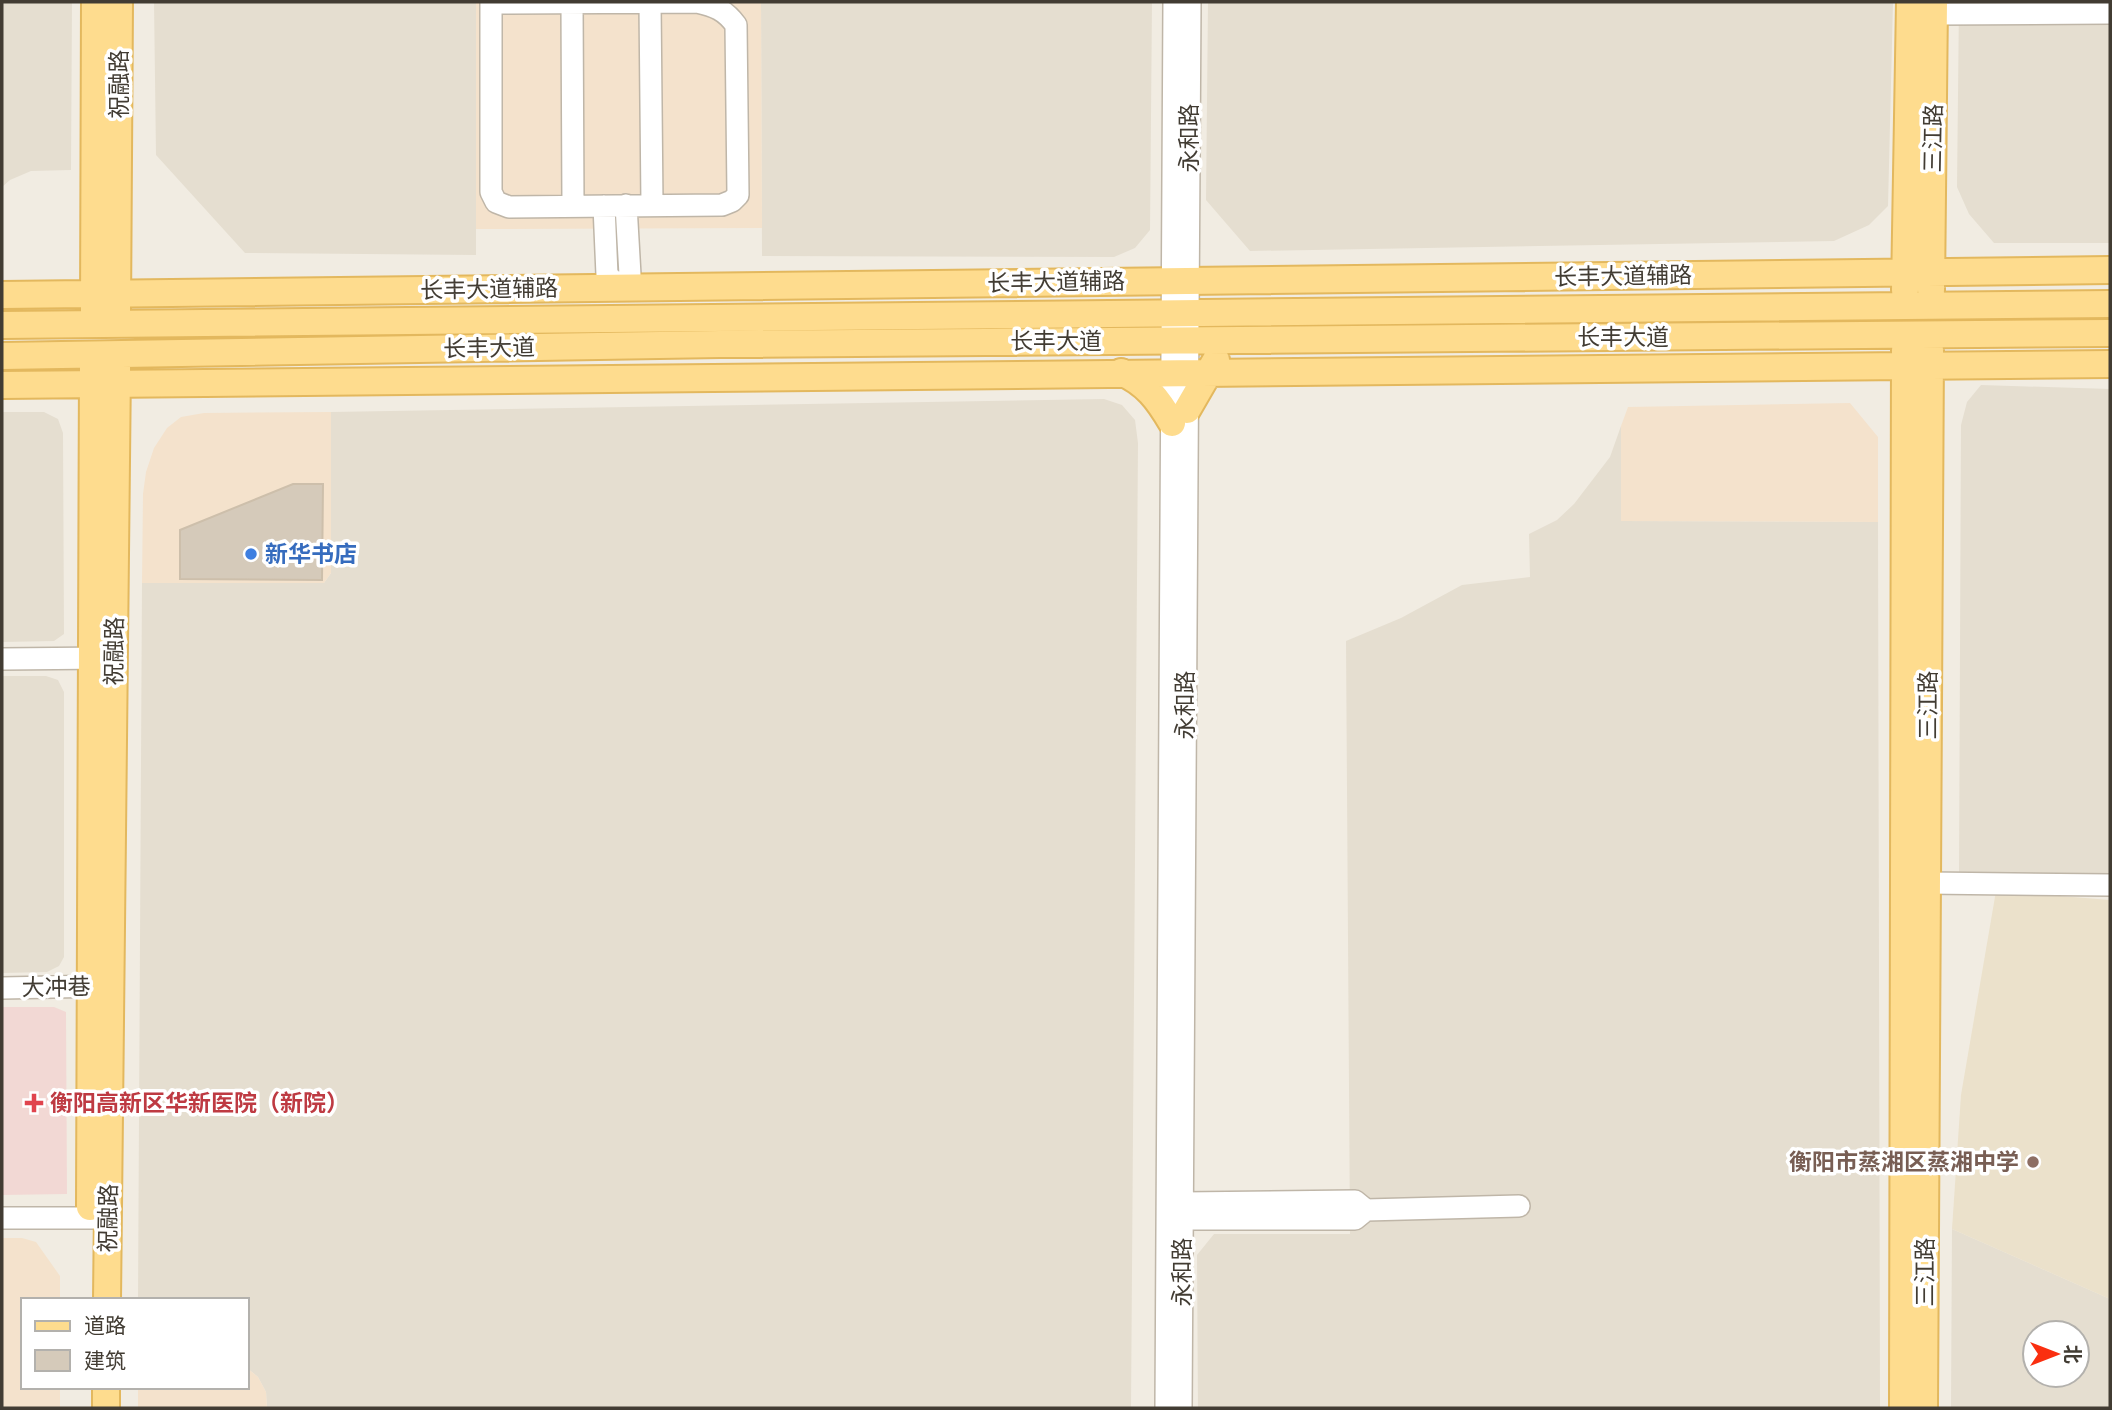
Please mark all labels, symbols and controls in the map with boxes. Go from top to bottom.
street label: 祝融路 [105,50,133,119]
street label: 三江路 [1918,103,1948,173]
street label: 永和路 [1175,104,1203,173]
street label: 长丰大道辅路 [1554,261,1692,291]
street label: 长丰大道辅路 [987,267,1125,297]
street label: 长丰大道辅路 [420,274,558,304]
street label: 长丰大道 [1577,323,1669,351]
street label: 长丰大道 [1010,327,1102,355]
street label: 长丰大道 [443,333,535,363]
place label: 新华书店 [265,540,357,568]
marker: 新华书店 [243,546,259,562]
street label: 祝融路 [99,616,129,686]
street label: 永和路 [1171,671,1199,740]
street label: 三江路 [1914,671,1942,740]
street label: 大冲巷 [21,972,91,1002]
place label: 衡阳高新区华新医院（新院） [50,1089,349,1117]
marker: 衡阳高新区华新医院（新院） [24,1093,44,1113]
place label: 衡阳市蒸湘区蒸湘中学 [1789,1148,2019,1176]
marker: 衡阳市蒸湘区蒸湘中学 [2025,1154,2041,1170]
street label: 祝融路 [93,1183,123,1253]
street label: 永和路 [1168,1238,1196,1307]
street label: 三江路 [1911,1238,1939,1307]
legend [21,1298,248,1389]
text: 道路 [84,1313,126,1339]
north arrow [2021,1319,2091,1389]
text: 北 [2061,1344,2084,1364]
text: 建筑 [84,1348,126,1374]

